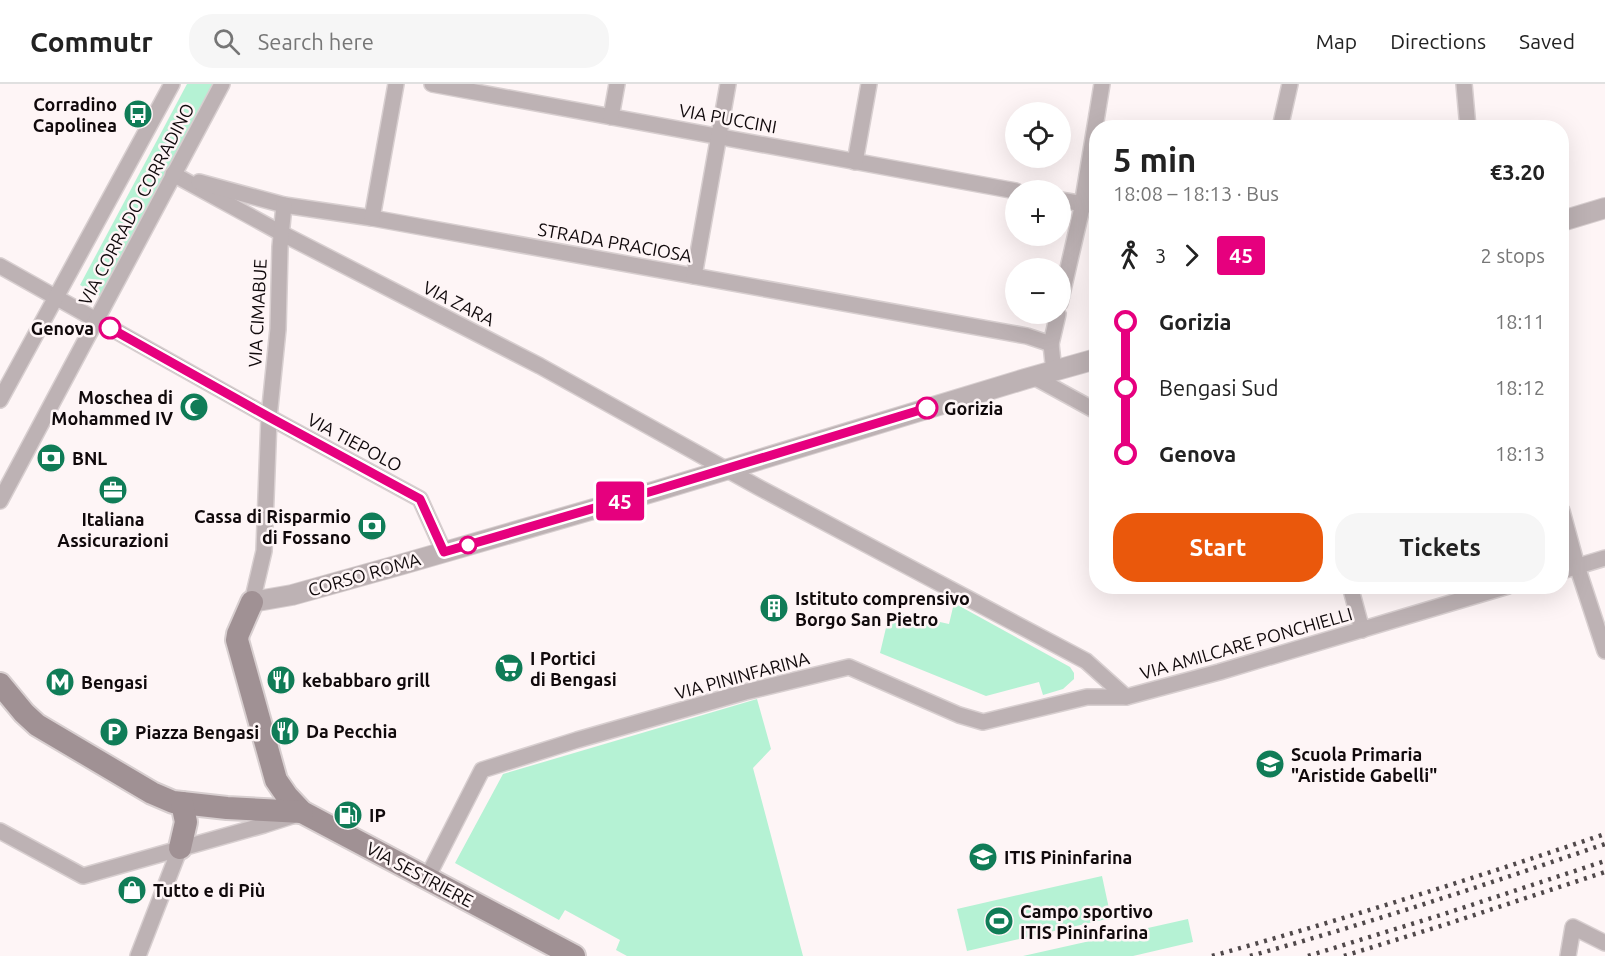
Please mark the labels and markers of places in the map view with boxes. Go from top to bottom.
place label: Corradino Capolinea [33,94,117,135]
bus stop icon: Corradino Capolinea [122,98,154,130]
marker: Genova [99,317,121,339]
place label: Genova [31,318,94,338]
place label: Moschea di Mohammed IV [51,387,173,428]
mosque icon: Moschea di Mohammed IV [178,391,210,423]
marker: Gorizia [916,397,938,419]
place label: Gorizia [944,398,1003,418]
bank icon: BNL [35,442,67,474]
place label: BNL [72,448,107,468]
office icon: Italiana Assicurazioni [97,474,129,506]
place label: Cassa di Risparmio di Fossano [194,506,351,547]
place label: Italiana Assicurazioni [57,509,169,550]
bank icon: Cassa di Risparmio di Fossano [356,510,388,542]
unlabelled marker [459,536,477,554]
place label: Istituto comprensivo Borgo San Pietro [795,588,970,629]
building icon: Istituto comprensivo Borgo San Pietro [758,592,790,624]
place label: I Portici di Bengasi [530,648,617,689]
supermarket icon: I Portici di Bengasi [493,652,525,684]
restaurant icon: kebabbaro grill [265,664,297,696]
metro station icon: Bengasi [44,666,76,698]
place label: kebabbaro grill [302,670,431,690]
place label: Bengasi [81,672,148,692]
restaurant icon: Da Pecchia [269,715,301,747]
parking icon: Piazza Bengasi [98,716,130,748]
place label: Da Pecchia [306,721,397,741]
place label: Piazza Bengasi [135,722,259,742]
place label: Scuola Primaria "Aristide Gabelli" [1291,744,1437,785]
school or university icon: Scuola Primaria "Aristide Gabelli" [1254,748,1286,780]
fuel station icon: IP [332,799,364,831]
place label: IP [369,805,386,825]
school or university icon: ITIS Pininfarina [967,841,999,873]
place label: ITIS Pininfarina [1004,847,1132,867]
shop icon: Tutto e di Più [116,874,148,906]
place label: Tutto e di Più [153,880,265,900]
place label: Campo sportivo ITIS Pininfarina [1020,901,1153,942]
sports icon: Campo sportivo ITIS Pininfarina [983,905,1015,937]

